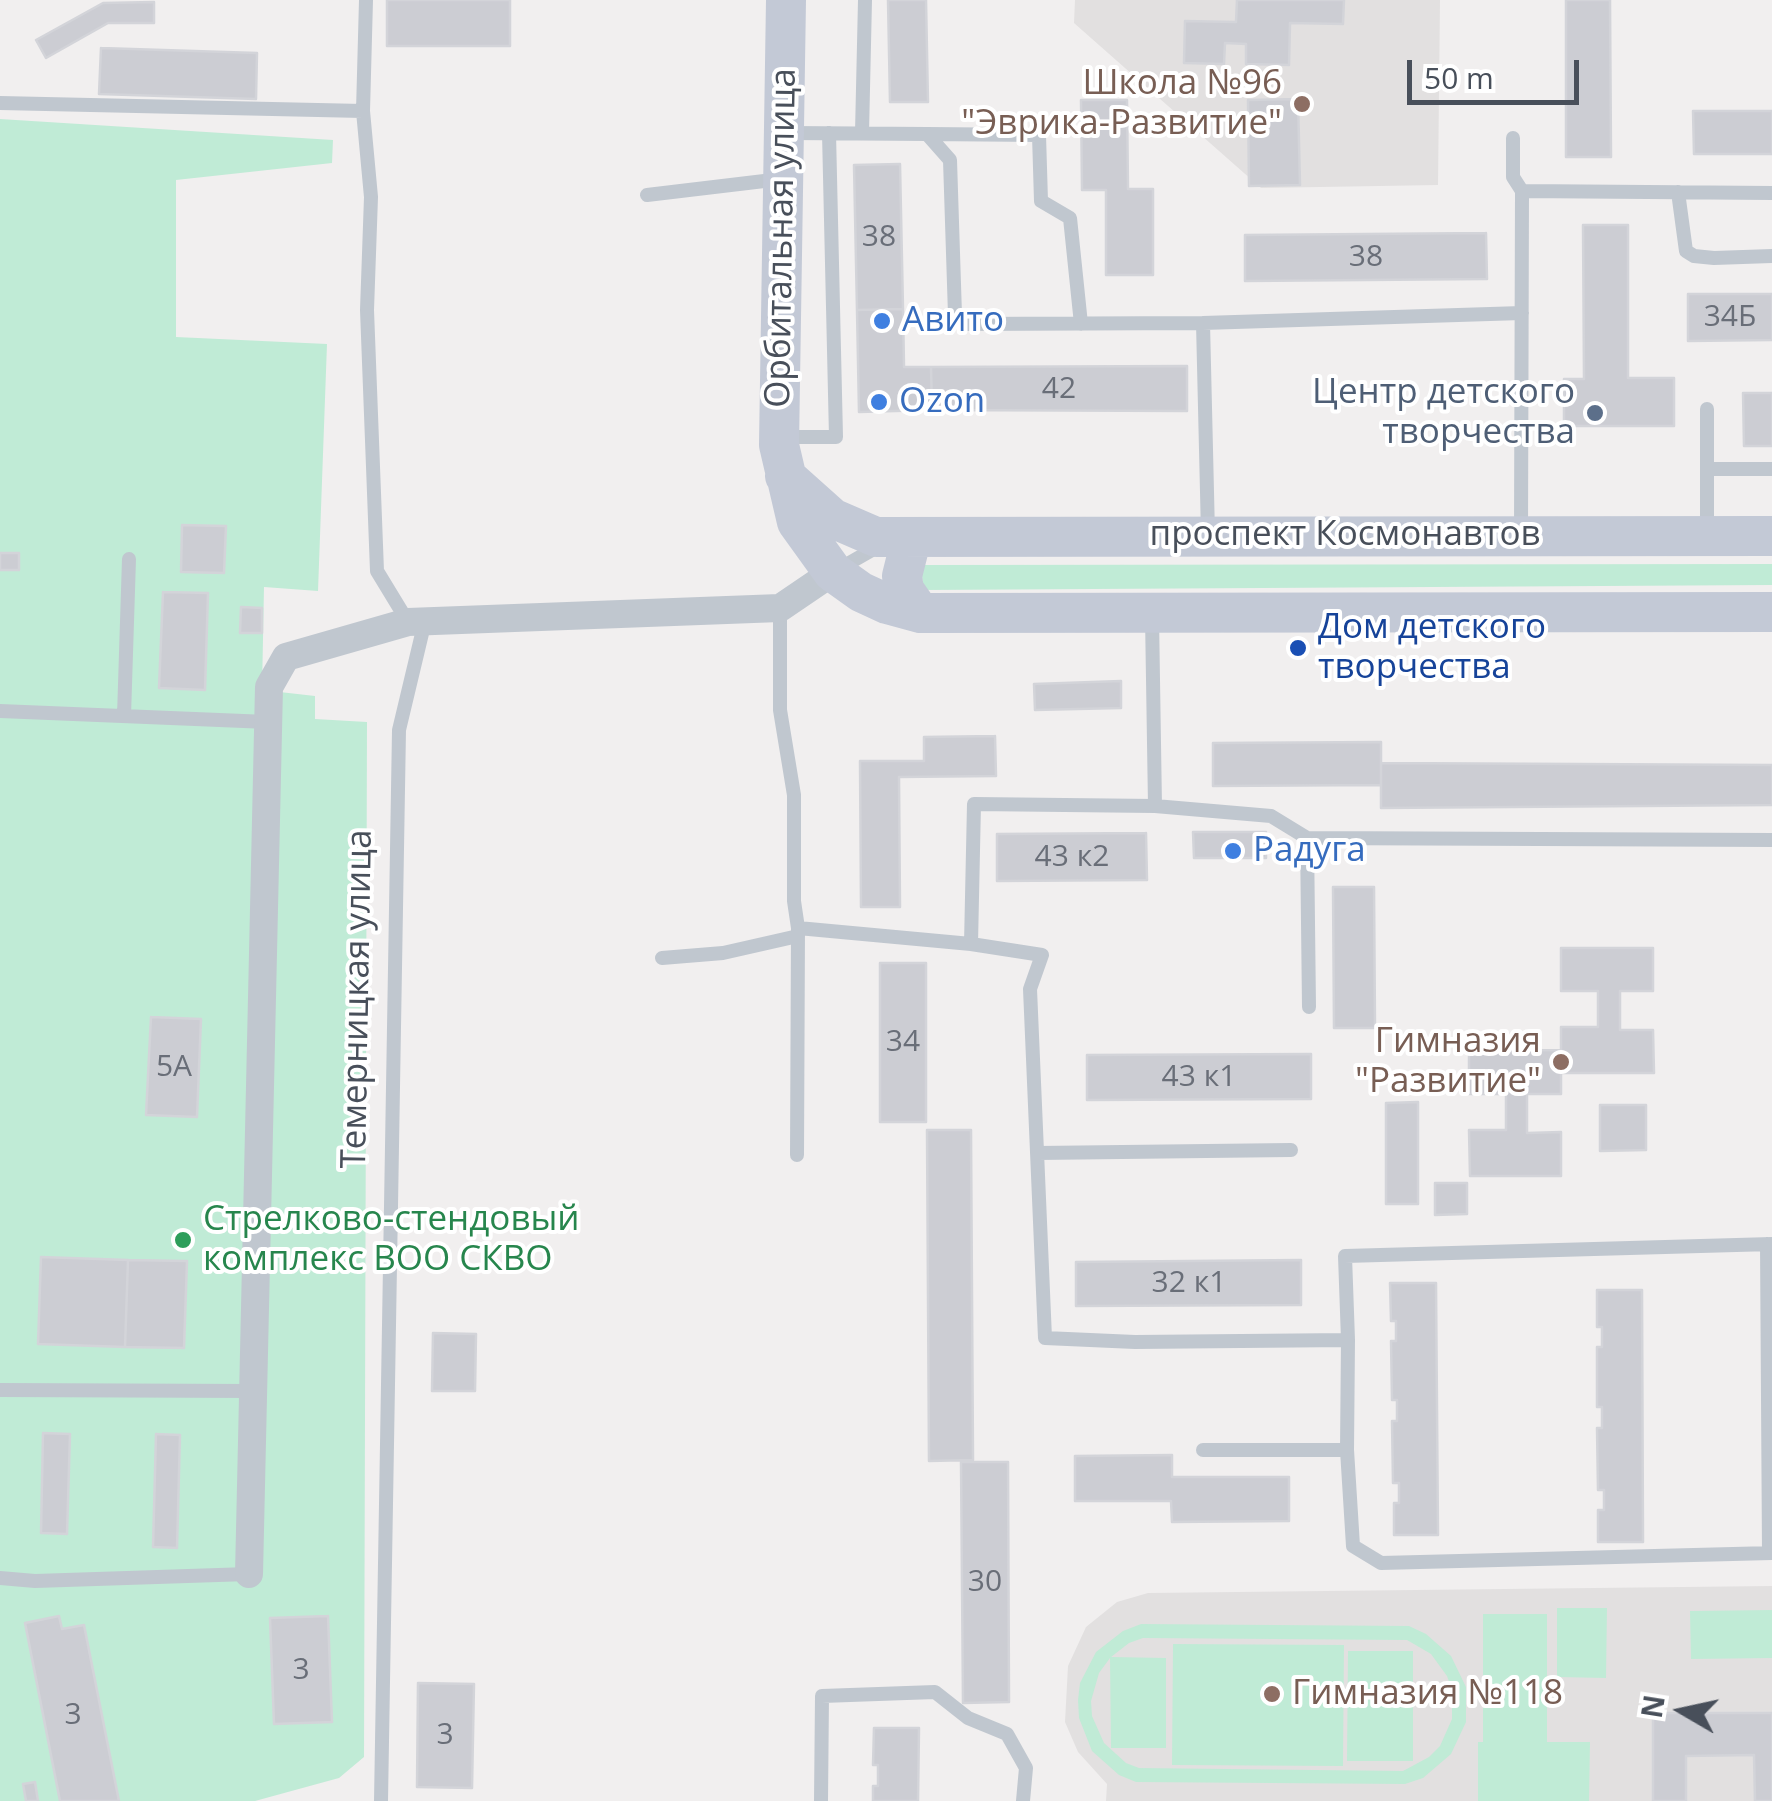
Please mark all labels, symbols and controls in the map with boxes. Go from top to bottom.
scale bar [1412,40,1584,102]
text: 50 m [1424,57,1494,98]
place label: Школа №96 "Эврика-Развитие" [961,63,1282,145]
street label: Орбитальная улица [758,68,806,408]
marker: Школа №96 "Эврика-Развитие" [1291,93,1313,115]
house number: 38 [862,219,896,255]
house number: 38 [1349,239,1383,275]
house number: 34Б [1704,299,1756,335]
place label: Авито [902,300,1004,342]
marker: Авито [871,310,893,332]
house number: 42 [1042,371,1076,407]
place label: Центр детского творчества [1312,372,1575,454]
place label: Ozon [899,381,985,423]
marker: Ozon [868,391,890,413]
marker: Центр детского творчества [1584,402,1606,424]
street label: проспект Космонавтов [1149,514,1541,556]
place label: Дом детского творчества [1318,607,1546,689]
marker: Дом детского творчества [1287,637,1309,659]
street label: Темерницкая улица [334,829,382,1169]
place label: Радуга [1253,830,1366,872]
house number: 43 к2 [1035,839,1109,875]
marker: Радуга [1222,840,1244,862]
place label: Гимназия "Развитие" [1355,1021,1541,1103]
house number: 34 [886,1024,920,1060]
house number: 5А [156,1049,192,1085]
marker: Гимназия "Развитие" [1550,1051,1572,1073]
house number: 43 к1 [1162,1059,1236,1095]
place label: Стрелково-стендовый комплекс ВОО СКВО [203,1199,580,1281]
marker: Стрелково-стендовый комплекс ВОО СКВО [172,1229,194,1251]
house number: 32 к1 [1152,1265,1226,1301]
house number: 30 [968,1564,1002,1600]
house number: 3 [292,1652,310,1688]
north arrow [1632,1661,1732,1761]
place label: Гимназия №118 [1292,1673,1563,1715]
marker: Гимназия №118 [1261,1683,1283,1705]
text: N [1632,1692,1673,1721]
house number: 3 [64,1697,82,1733]
house number: 3 [436,1717,454,1753]

